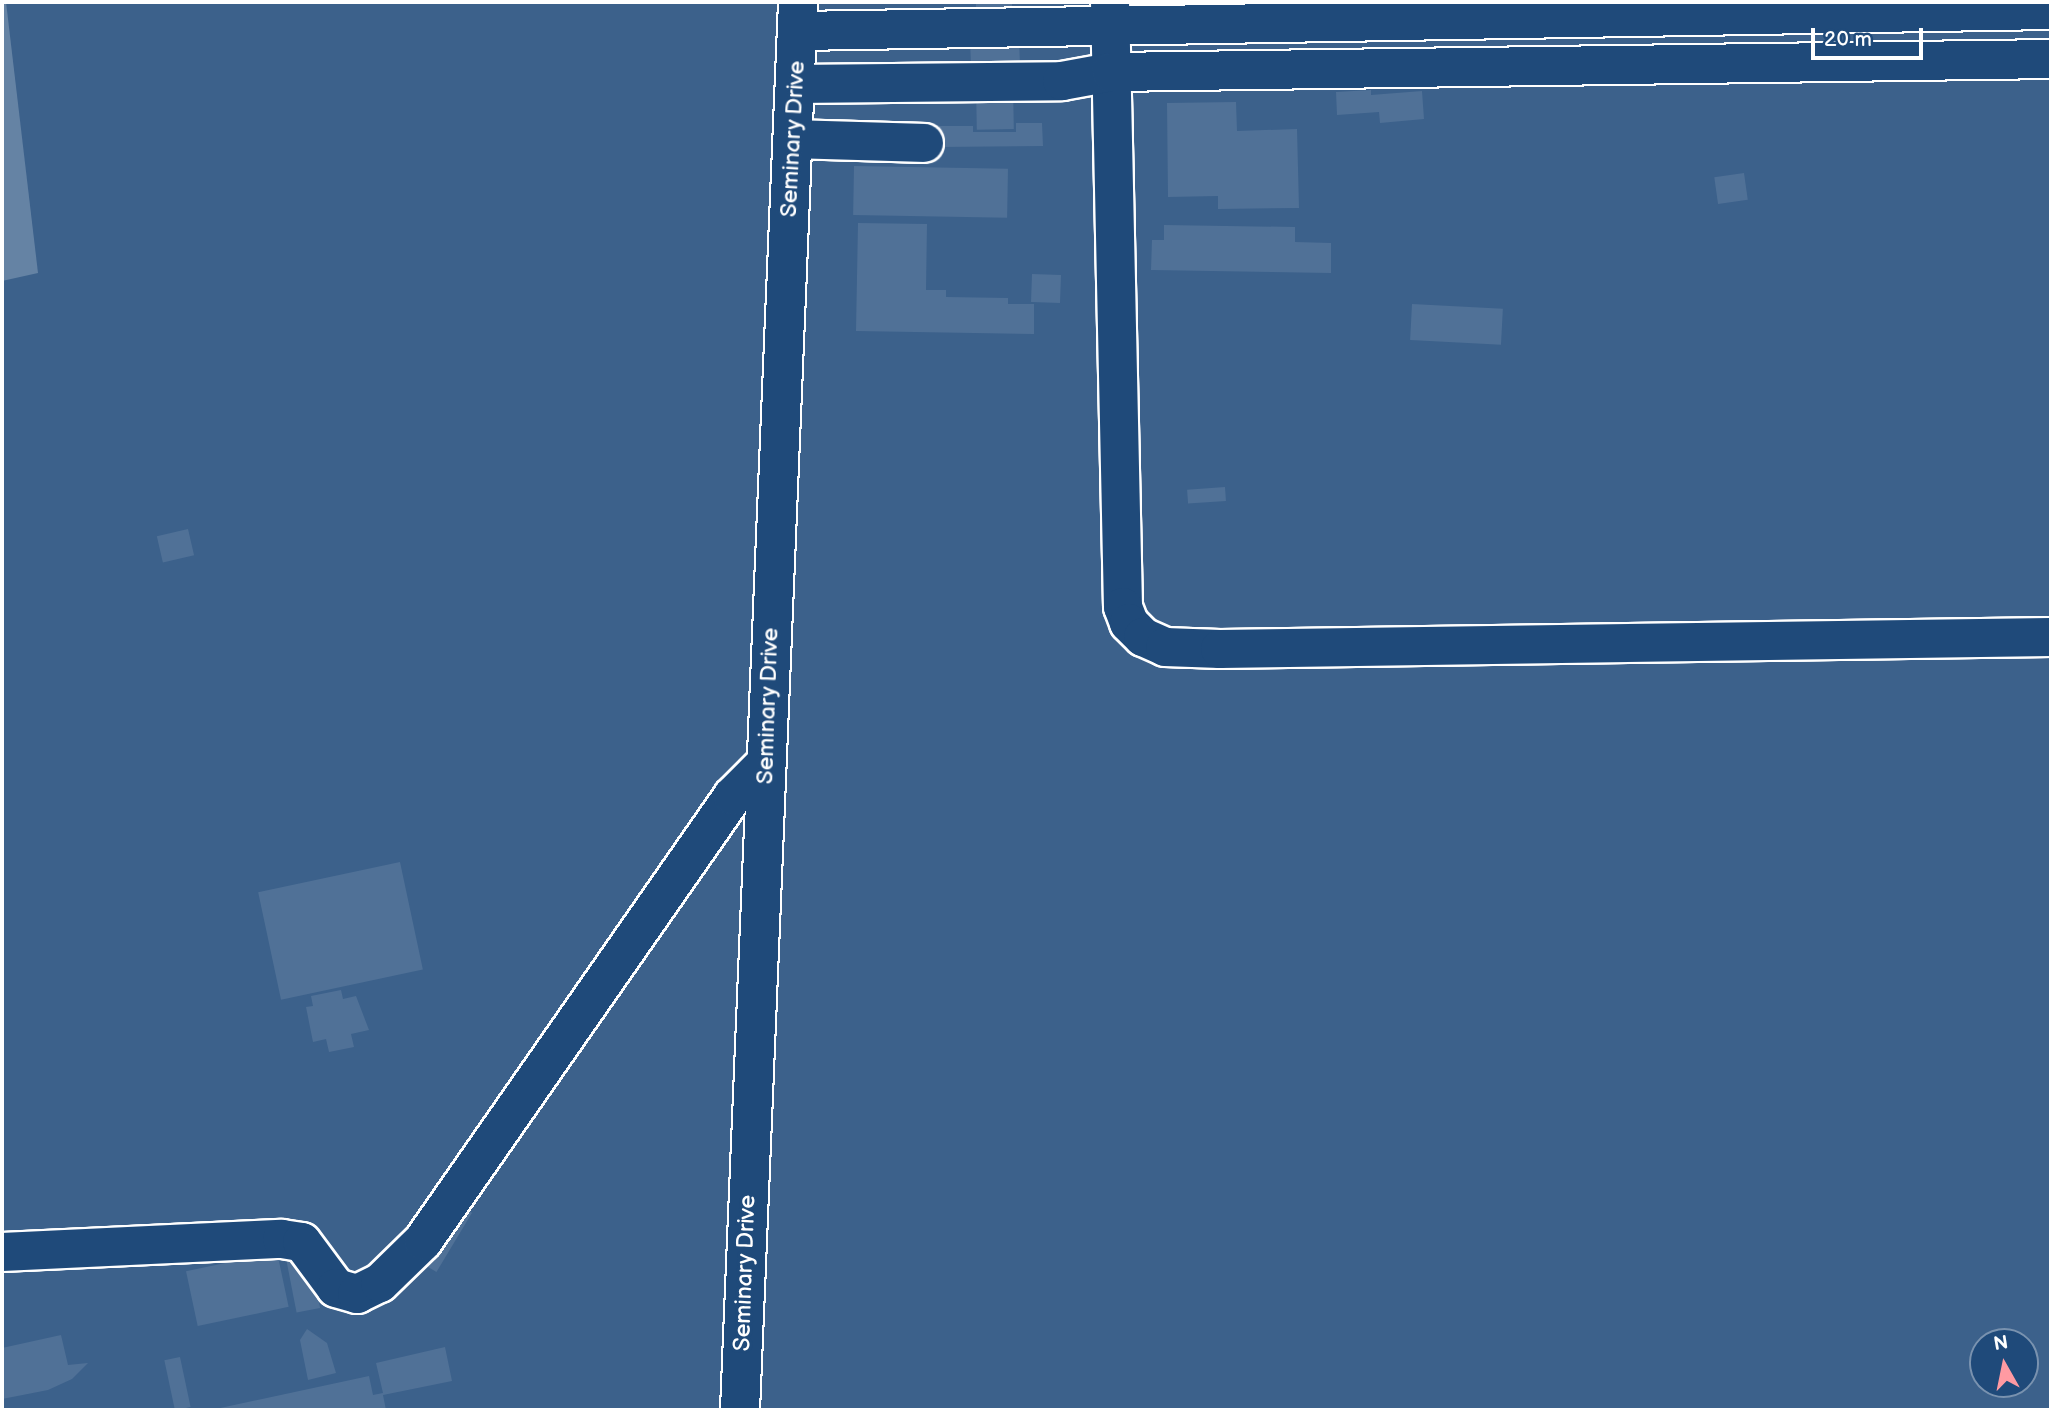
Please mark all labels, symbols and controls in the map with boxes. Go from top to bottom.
scale bar [1815,14,1927,58]
text: 20 m [1824,27,1872,52]
street label: Seminary Drive [775,59,811,219]
street label: Seminary Drive [751,627,785,785]
street label: Seminary Drive [728,1194,762,1352]
north arrow [1969,1328,2039,1398]
text: N [1992,1331,2010,1356]

